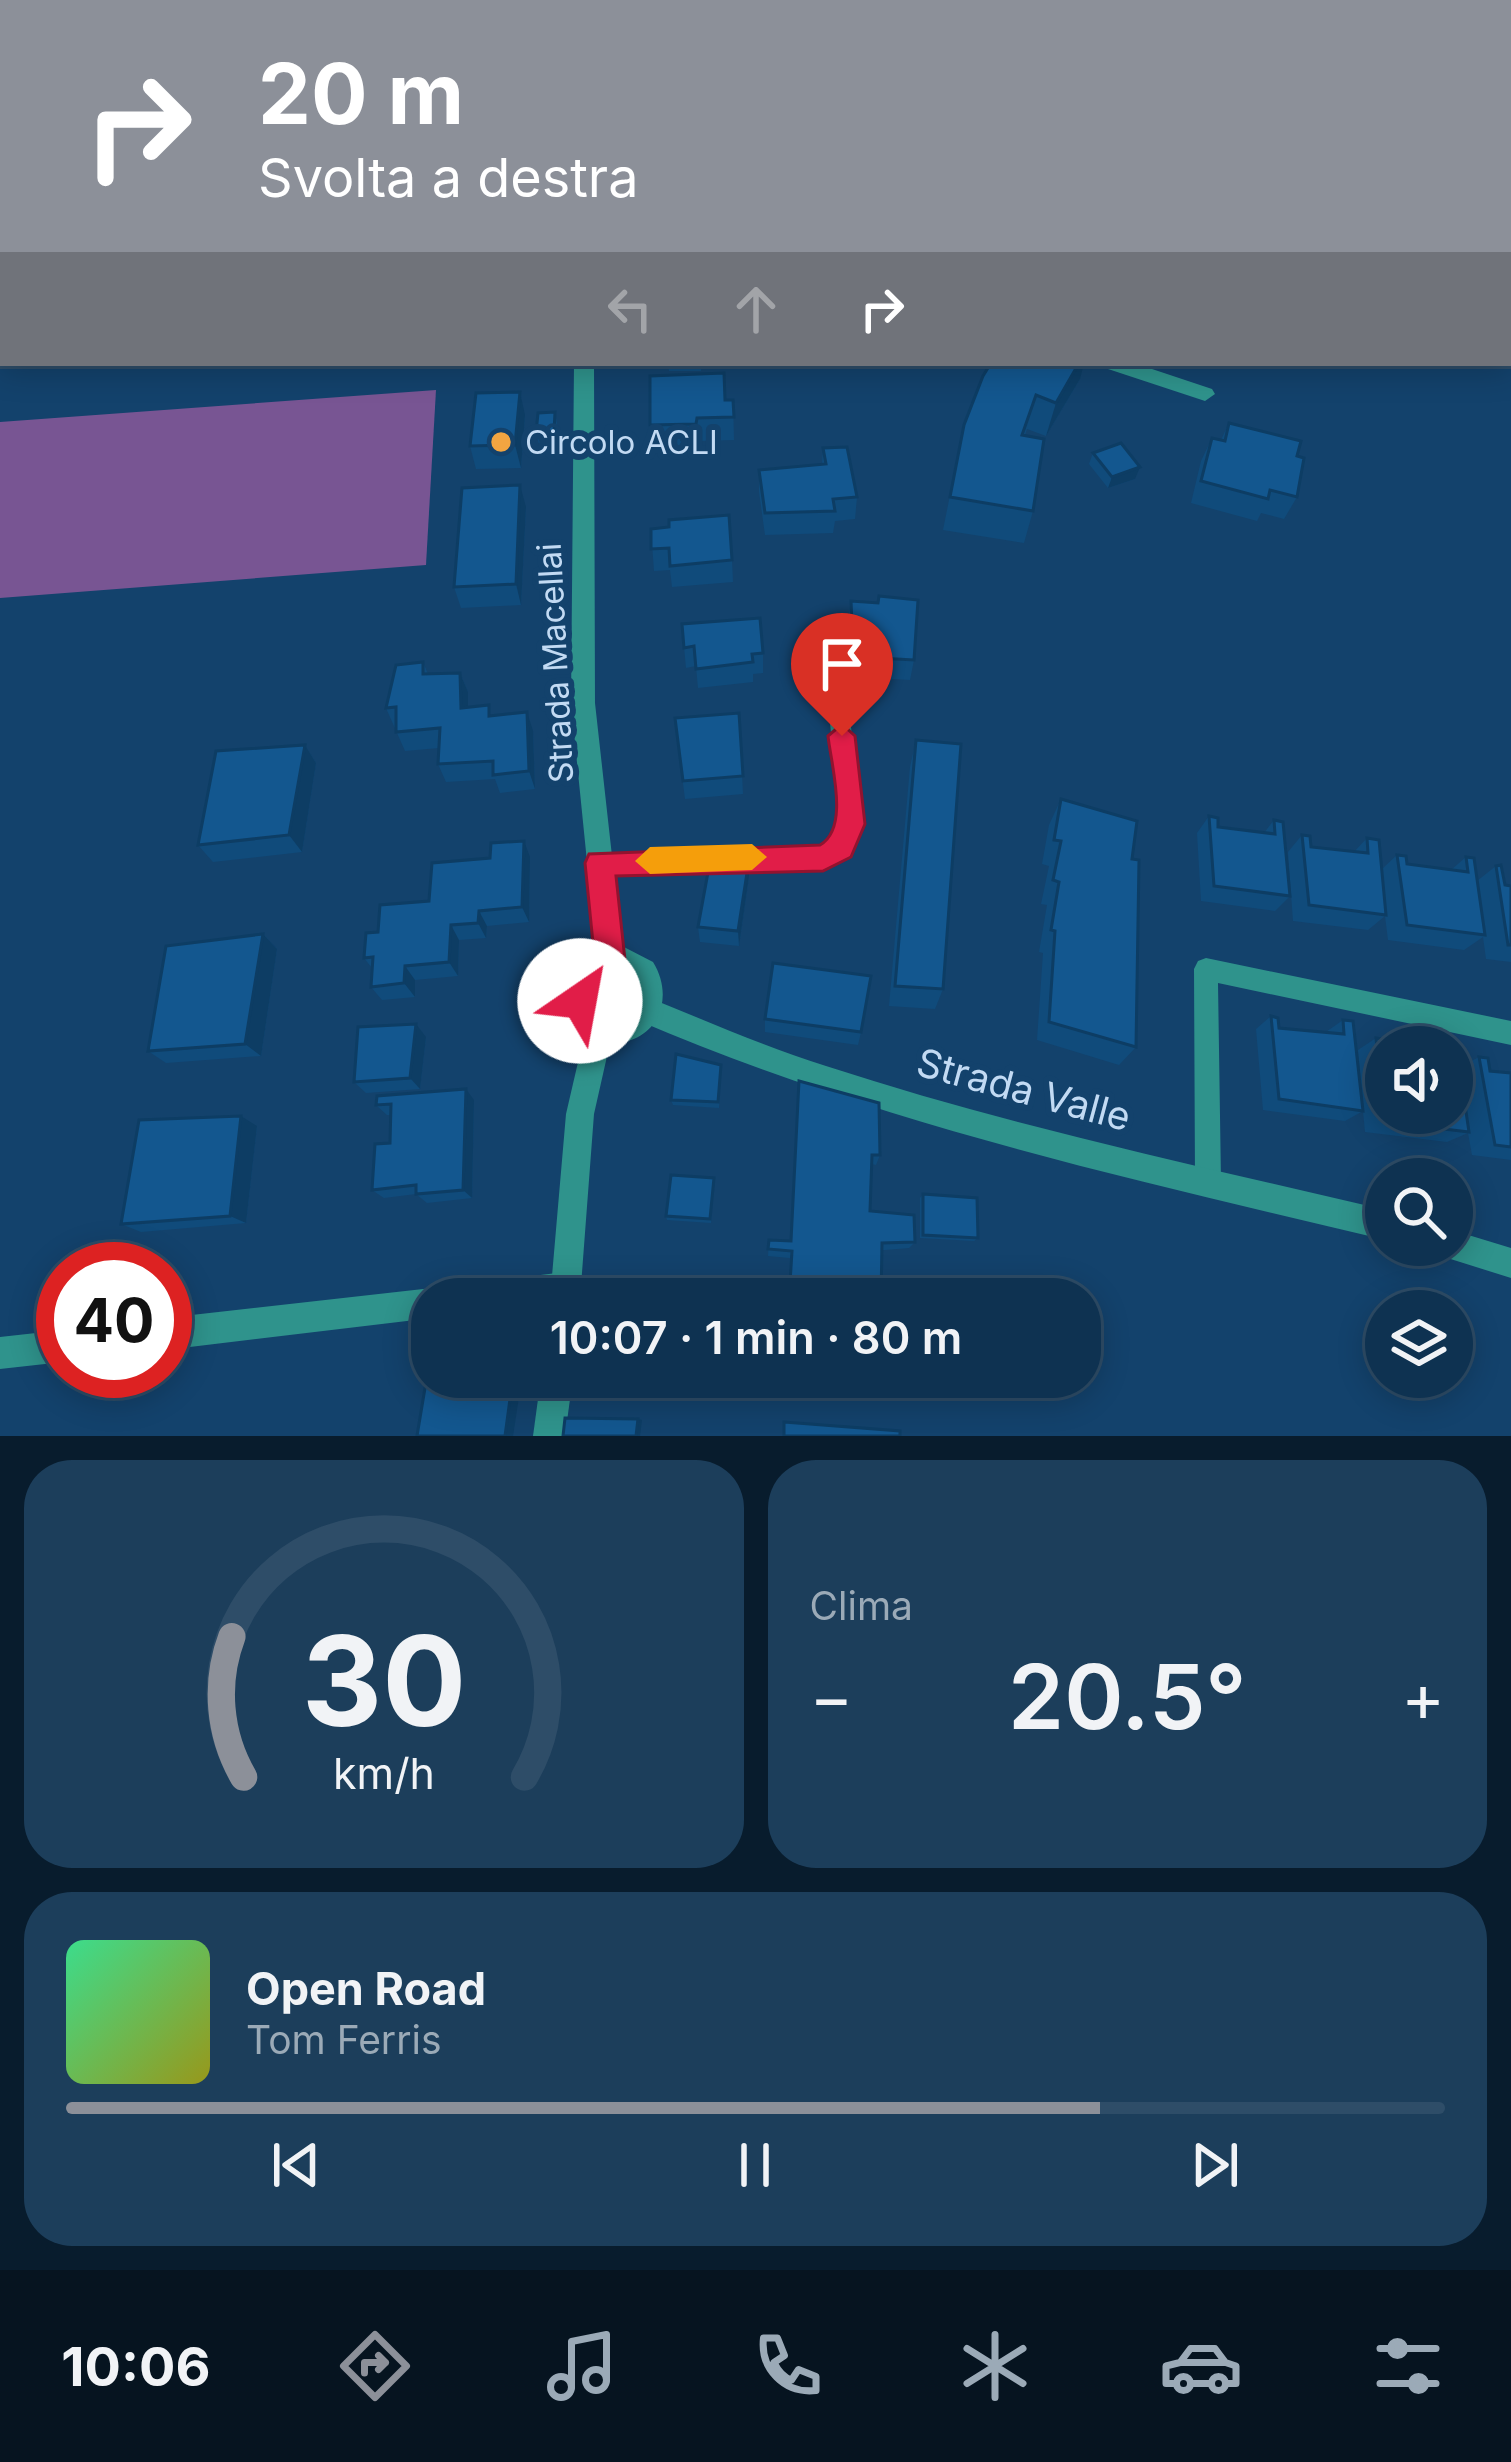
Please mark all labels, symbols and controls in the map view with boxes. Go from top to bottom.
text: 20 m [258,43,464,144]
icon: right [60,48,216,204]
text: Svolta a destra [258,145,639,210]
icon: left [597,276,663,342]
icon: ahead [723,276,789,342]
icon: right [849,276,915,342]
place label: Circolo ACLI [525,422,718,462]
marker: Circolo ACLI [488,429,514,455]
street label: Strada Macellai [529,542,581,784]
pin [791,613,893,736]
icon: arrive [809,631,875,697]
position arrow [517,938,643,1064]
map controls [1365,1026,1473,1398]
button: sound [1365,1026,1473,1134]
street label: Strada Valle [912,1038,1136,1140]
button: search [1365,1158,1473,1266]
speed limit sign: 40 [36,1242,192,1398]
button: layers [1365,1290,1473,1398]
text: 10:07 · 1 min · 80 m [550,1310,962,1365]
text: Clima [810,1582,913,1629]
text: 30 [301,1605,466,1756]
text: 20.5° [1008,1642,1246,1751]
text: − [810,1657,853,1737]
text: + [1401,1657,1445,1737]
text: km/h [333,1747,435,1799]
text: Open Road [246,1961,486,2016]
text: Tom Ferris [246,2016,441,2063]
icon: previous [263,2132,329,2198]
icon: pause [722,2132,788,2198]
icon: next [1182,2132,1248,2198]
icon: directions [333,2324,417,2408]
icon: music [540,2324,624,2408]
icon: phone [746,2324,830,2408]
icon: climate [953,2324,1037,2408]
icon: car [1159,2324,1243,2408]
icon: filters [1366,2324,1450,2408]
text: 10:06 [61,2334,210,2399]

